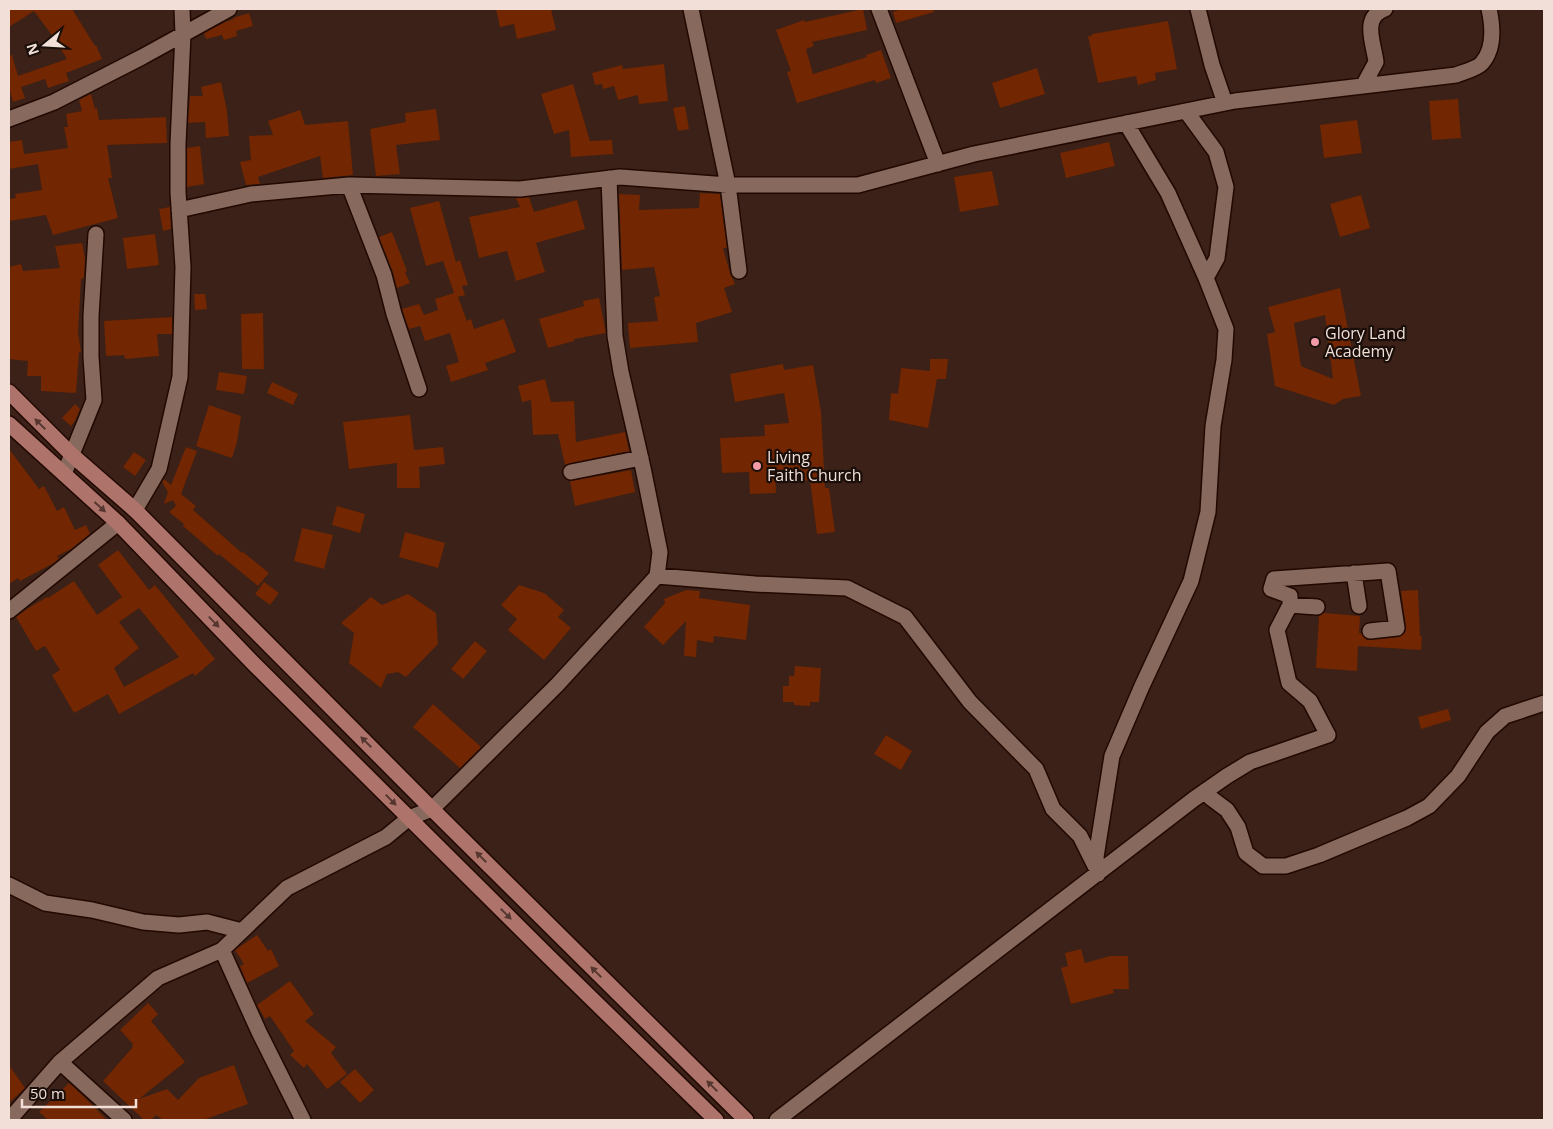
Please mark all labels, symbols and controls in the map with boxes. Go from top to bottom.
north arrow [20,20,70,70]
text: N [21,41,43,58]
place label: Glory Land Academy [1325,322,1406,362]
marker: Glory Land Academy [1309,336,1321,348]
one-way arrow [35,418,47,430]
place label: Living Faith Church [767,446,862,486]
marker: Living Faith Church [751,460,763,472]
one-way arrow [93,501,105,513]
one-way arrow [208,616,220,628]
one-way arrow [360,737,372,749]
one-way arrow [384,793,396,805]
one-way arrow [475,851,487,863]
one-way arrow [500,908,512,920]
one-way arrow [590,966,602,978]
scale bar [22,1076,136,1108]
one-way arrow [706,1080,718,1092]
text: 50 m [30,1083,65,1103]

